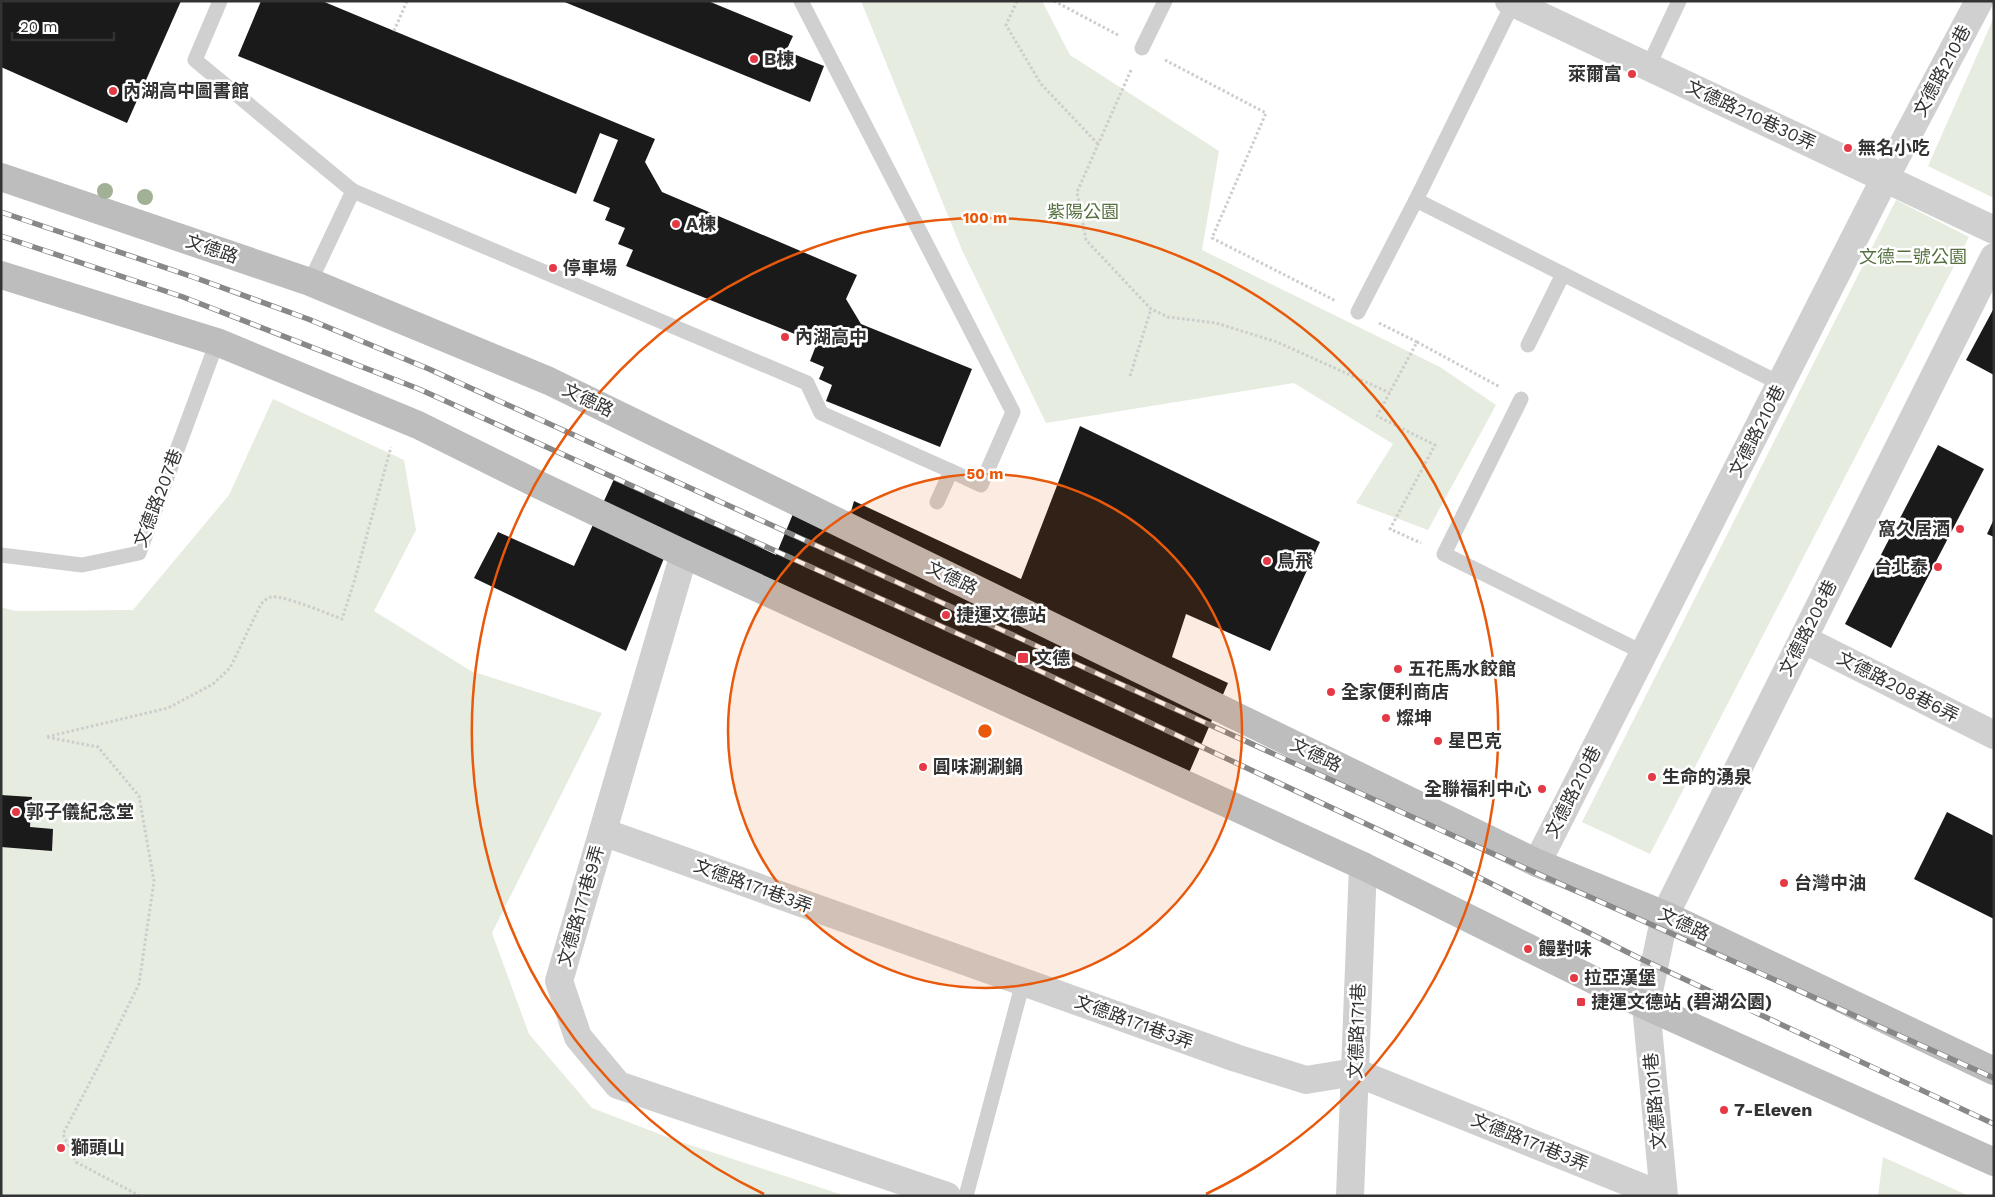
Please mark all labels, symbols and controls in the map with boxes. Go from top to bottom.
scale bar [12,10,115,42]
text: 20 m [20,18,58,36]
street label: 文德路210巷 [1909,21,1974,120]
place label: B棟 [764,48,794,69]
marker: B棟 [748,53,760,65]
place label: 萊爾富 [1568,63,1622,84]
marker: 萊爾富 [1626,68,1638,80]
street label: 文德路210巷30弄 [1683,75,1819,154]
place label: 內湖高中圖書館 [123,80,249,101]
marker: 內湖高中圖書館 [107,85,119,97]
place label: 無名小吃 [1858,137,1930,158]
marker: 無名小吃 [1842,142,1854,154]
park label: 紫陽公園 [1047,201,1119,222]
text: 100 m [963,209,1007,227]
place label: A棟 [686,213,716,234]
marker: A棟 [670,218,682,230]
street label: 文德路 [183,230,241,267]
park label: 文德二號公園 [1859,246,1967,267]
place label: 停車場 [563,257,617,278]
marker: 停車場 [547,262,559,274]
place label: 內湖高中 [795,326,867,347]
marker: 內湖高中 [779,331,791,343]
street label: 文德路 [559,378,617,421]
street label: 文德路210巷 [1724,381,1789,480]
street label: 文德路207巷 [129,446,186,550]
text: 50 m [967,465,1003,483]
place label: 窩久居酒 [1878,518,1950,539]
marker: 窩久居酒 [1954,523,1966,535]
place label: 鳥飛 [1277,550,1313,571]
marker: 鳥飛 [1261,555,1273,567]
street label: 文德路 [923,556,981,599]
place label: 台北泰 [1874,556,1928,577]
marker: 台北泰 [1932,561,1944,573]
street label: 文德路208巷 [1774,576,1841,679]
place label: 捷運文德站 [956,604,1046,625]
marker: 捷運文德站 [940,609,952,621]
place label: 文德 [1034,647,1070,668]
street label: 文德路208巷6弄 [1834,647,1963,726]
marker: 文德 [1016,651,1030,665]
place label: 五花馬水餃館 [1408,658,1516,679]
marker: 五花馬水餃館 [1392,663,1404,675]
place label: 全家便利商店 [1341,681,1449,702]
marker: 全家便利商店 [1325,686,1337,698]
place label: 燦坤 [1396,707,1432,728]
marker: 燦坤 [1380,712,1392,724]
centre of rings [976,722,994,740]
place label: 星巴克 [1448,730,1502,751]
street label: 文德路 [1287,733,1345,776]
marker: 星巴克 [1432,735,1444,747]
street label: 文德路210巷 [1540,742,1605,841]
place label: 圓味涮涮鍋 [933,756,1023,777]
marker: 圓味涮涮鍋 [917,761,929,773]
place label: 生命的湧泉 [1662,766,1752,787]
marker: 生命的湧泉 [1646,771,1658,783]
place label: 全聯福利中心 [1424,778,1532,799]
marker: 全聯福利中心 [1536,783,1548,795]
place label: 郭子儀紀念堂 [26,801,134,822]
marker: 郭子儀紀念堂 [10,806,22,818]
street label: 文德路171巷9弄 [553,843,608,969]
street label: 文德路171巷3弄 [691,854,815,917]
place label: 台灣中油 [1794,872,1866,893]
marker: 台灣中油 [1778,877,1790,889]
street label: 文德路 [1655,903,1713,944]
place label: 饅對味 [1538,938,1592,959]
marker: 饅對味 [1522,943,1534,955]
place label: 拉亞漢堡 [1584,967,1656,988]
marker: 拉亞漢堡 [1568,972,1580,984]
street label: 文德路171巷 [1344,983,1369,1079]
street label: 文德路171巷3弄 [1072,990,1196,1053]
place label: 捷運文德站 (碧湖公園) [1591,991,1772,1012]
marker: 捷運文德站 (碧湖公園) [1575,996,1587,1008]
street label: 文德路101巷 [1640,1052,1669,1150]
place label: 7-Eleven [1734,1099,1812,1120]
marker: 7-Eleven [1718,1104,1730,1116]
street label: 文德路171巷3弄 [1468,1108,1592,1175]
place label: 獅頭山 [71,1137,125,1158]
marker: 獅頭山 [55,1142,67,1154]

